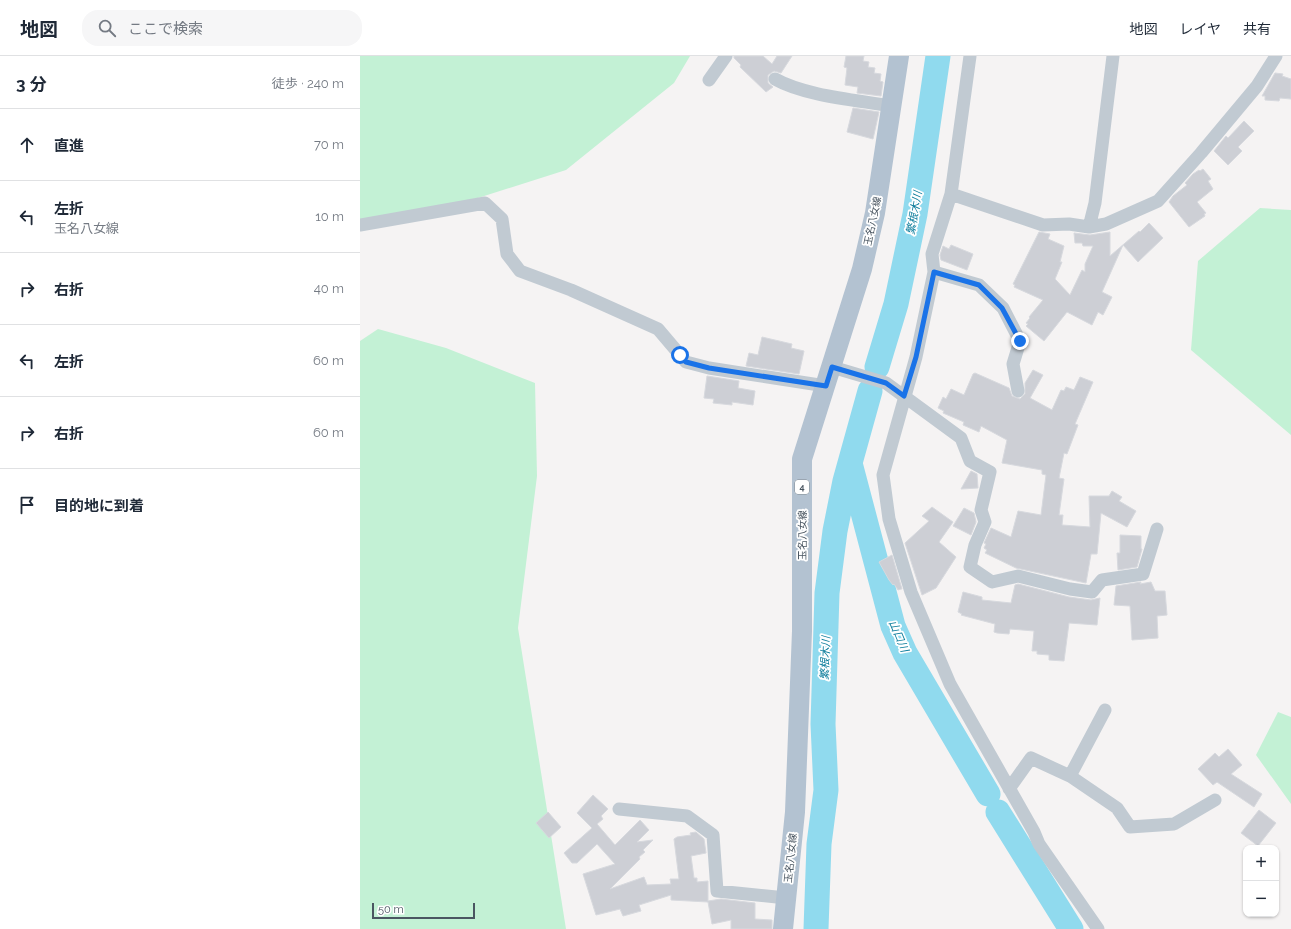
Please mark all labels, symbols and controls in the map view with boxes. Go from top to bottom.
search box [82,10,362,46]
icon: search [96,17,118,39]
text: 地図 [20,18,58,40]
text: ここで検索 [128,20,203,38]
text: 地図 [1129,21,1157,37]
text: レイヤ [1179,21,1221,37]
text: 共有 [1243,21,1271,37]
text: 3 分 [16,74,47,94]
text: 徒歩 · 240 m [272,76,344,91]
icon: ahead [16,134,38,156]
text: 直進 [54,137,84,155]
text: 70 m [314,137,344,152]
water label: 繁根木川 [904,189,925,236]
street label: 玉名八女線 [862,196,883,247]
text: 左折 [54,200,84,218]
icon: left [16,206,38,228]
text: 10 m [315,209,344,224]
text: 玉名八女線 [54,221,119,236]
icon: right [16,278,38,300]
text: 右折 [54,281,84,299]
text: 40 m [314,281,344,296]
route end [1011,332,1029,350]
route start [671,346,689,364]
icon: left [16,350,38,372]
text: 左折 [54,353,84,371]
text: 60 m [313,353,344,368]
icon: right [16,422,38,444]
text: 右折 [54,425,84,443]
text: 60 m [313,425,344,440]
road number: 4 [795,480,809,494]
icon: arrive [16,494,38,516]
text: 目的地に到着 [54,497,144,515]
street label: 玉名八女線 [797,510,808,560]
water label: 山口川 [886,618,911,655]
water label: 繁根木川 [818,635,833,680]
street label: 玉名八女線 [782,833,799,883]
map controls [1243,845,1279,917]
button: + [1243,845,1279,881]
button: − [1243,881,1279,917]
scale bar [372,901,475,920]
text: 50 m [378,903,404,916]

